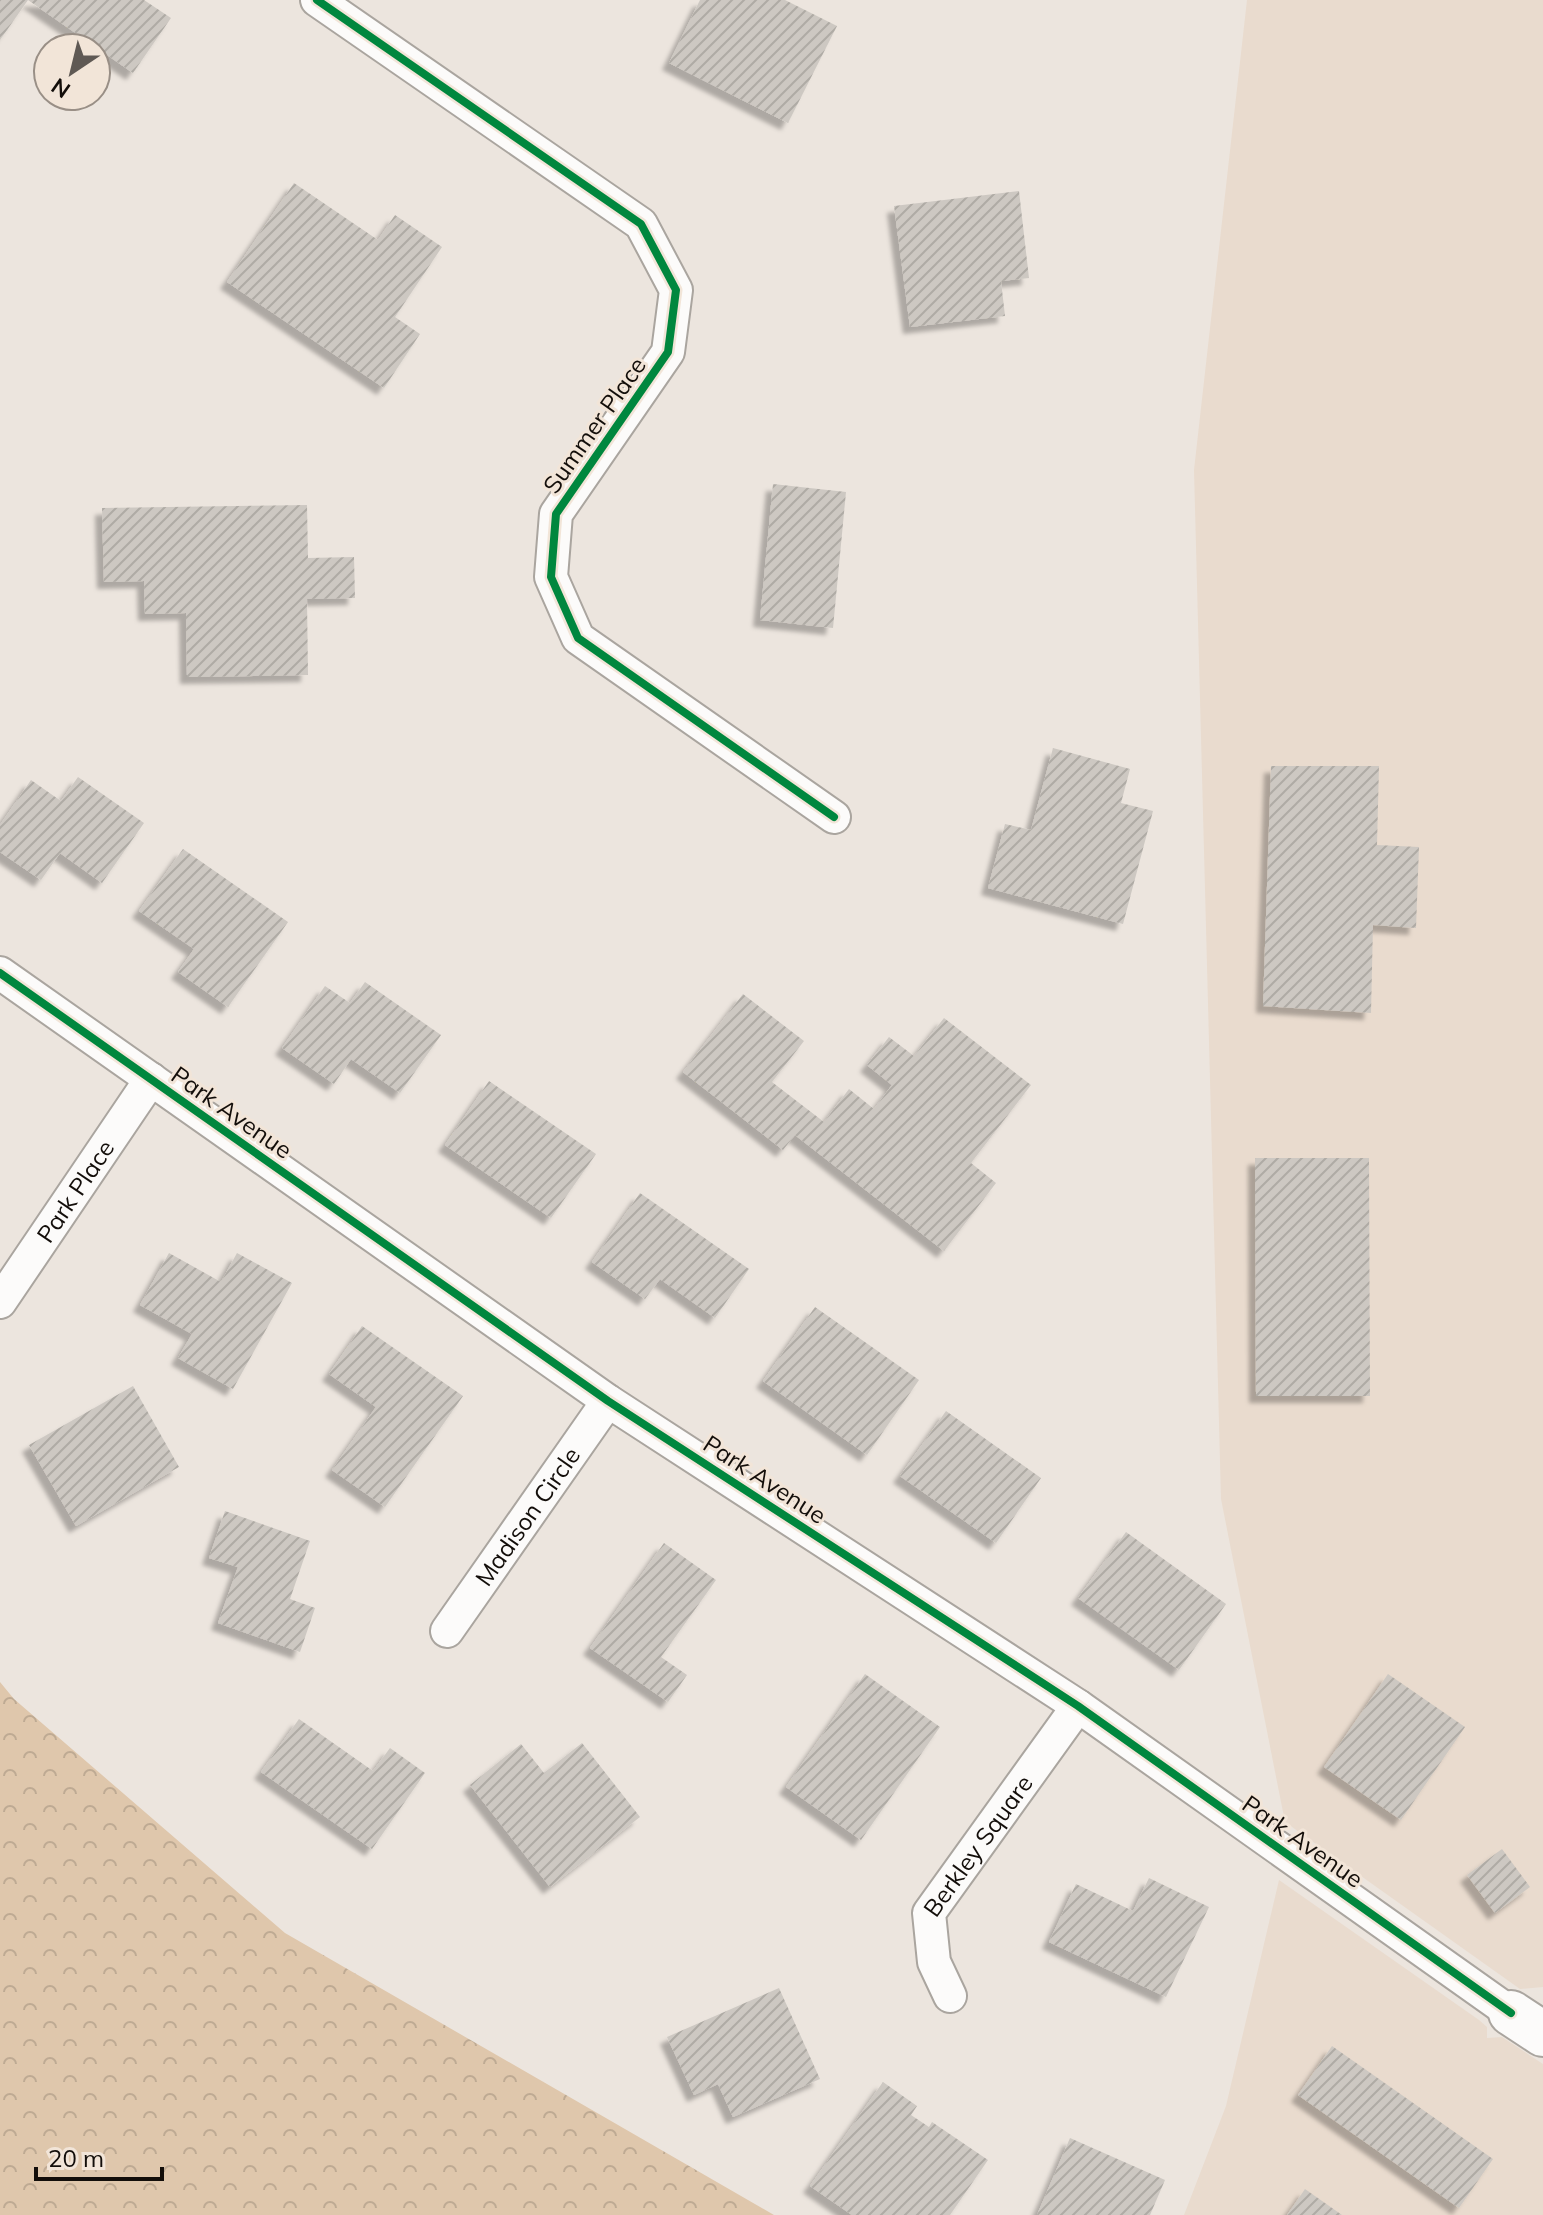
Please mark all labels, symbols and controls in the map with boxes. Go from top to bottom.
north arrow [32,32,112,112]
text: N [46,72,75,105]
street label: Summer Place [536,351,652,499]
street label: Park Avenue [166,1059,298,1165]
street label: Park Place [30,1134,120,1248]
street label: Park Avenue [698,1428,832,1530]
street label: Madison Circle [468,1441,586,1591]
street label: Berkley Square [917,1769,1039,1922]
street label: Park Avenue [1237,1788,1369,1894]
scale bar [36,2131,162,2181]
text: 20 m [48,2143,104,2173]

